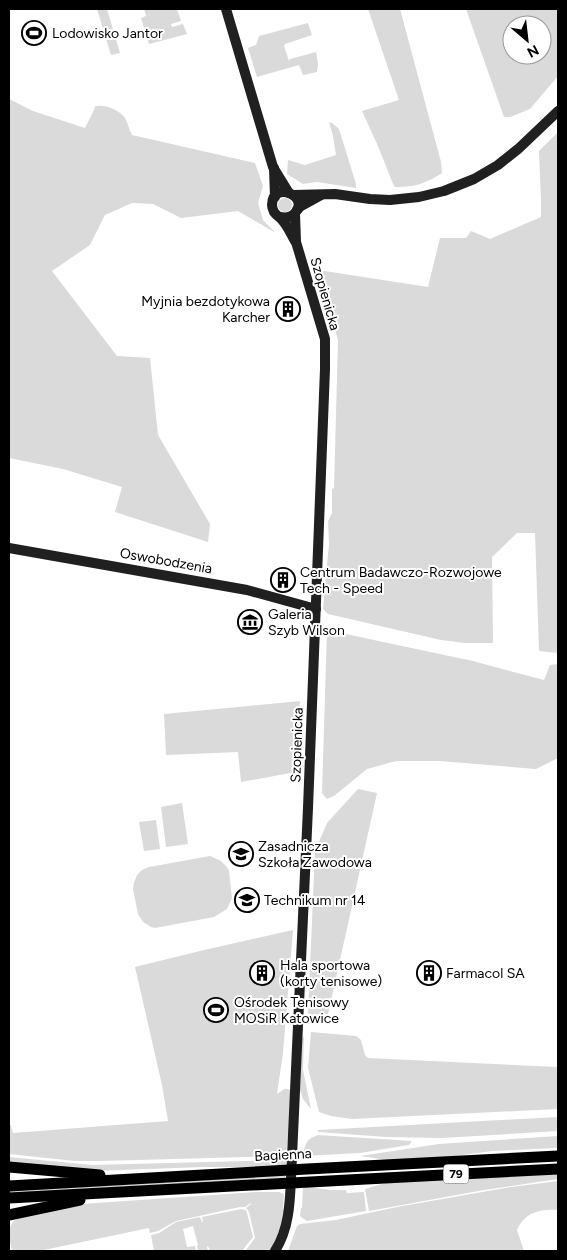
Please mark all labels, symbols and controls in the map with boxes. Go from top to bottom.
north arrow [502,15,552,65]
sports icon: Lodowisko Jantor [21,20,47,46]
place label: Lodowisko Jantor [52,25,163,42]
text: N [524,41,542,61]
street label: Szopienicka [306,256,344,332]
place label: Myjnia bezdotykowa Karcher [141,293,270,326]
building icon: Myjnia bezdotykowa Karcher [275,296,301,322]
street label: Oswobodzenia [118,545,214,577]
place label: Centrum Badawczo-Rozwojowe Tech - Speed [300,564,502,597]
building icon: Centrum Badawczo-Rozwojowe Tech - Speed [270,567,296,593]
place label: Galeria Szyb Wilson [268,606,345,639]
museum icon: Galeria Szyb Wilson [237,609,263,635]
street label: Szopienicka [287,707,307,783]
place label: Zasadnicza Szkoła Zawodowa [258,838,372,871]
school or university icon: Zasadnicza Szkoła Zawodowa [228,841,254,867]
school or university icon: Technikum nr 14 [234,887,260,913]
place label: Technikum nr 14 [264,892,366,909]
place label: Hala sportowa (korty tenisowe) [280,957,382,990]
building icon: Hala sportowa (korty tenisowe) [249,960,275,986]
building icon: Farmacol SA [416,960,442,986]
place label: Farmacol SA [446,965,525,982]
place label: Ośrodek Tenisowy MOSiR Katowice [234,994,349,1027]
sports icon: Ośrodek Tenisowy MOSiR Katowice [203,997,229,1023]
street label: Bagienna [254,1145,312,1165]
road number: 79 [444,1164,468,1184]

